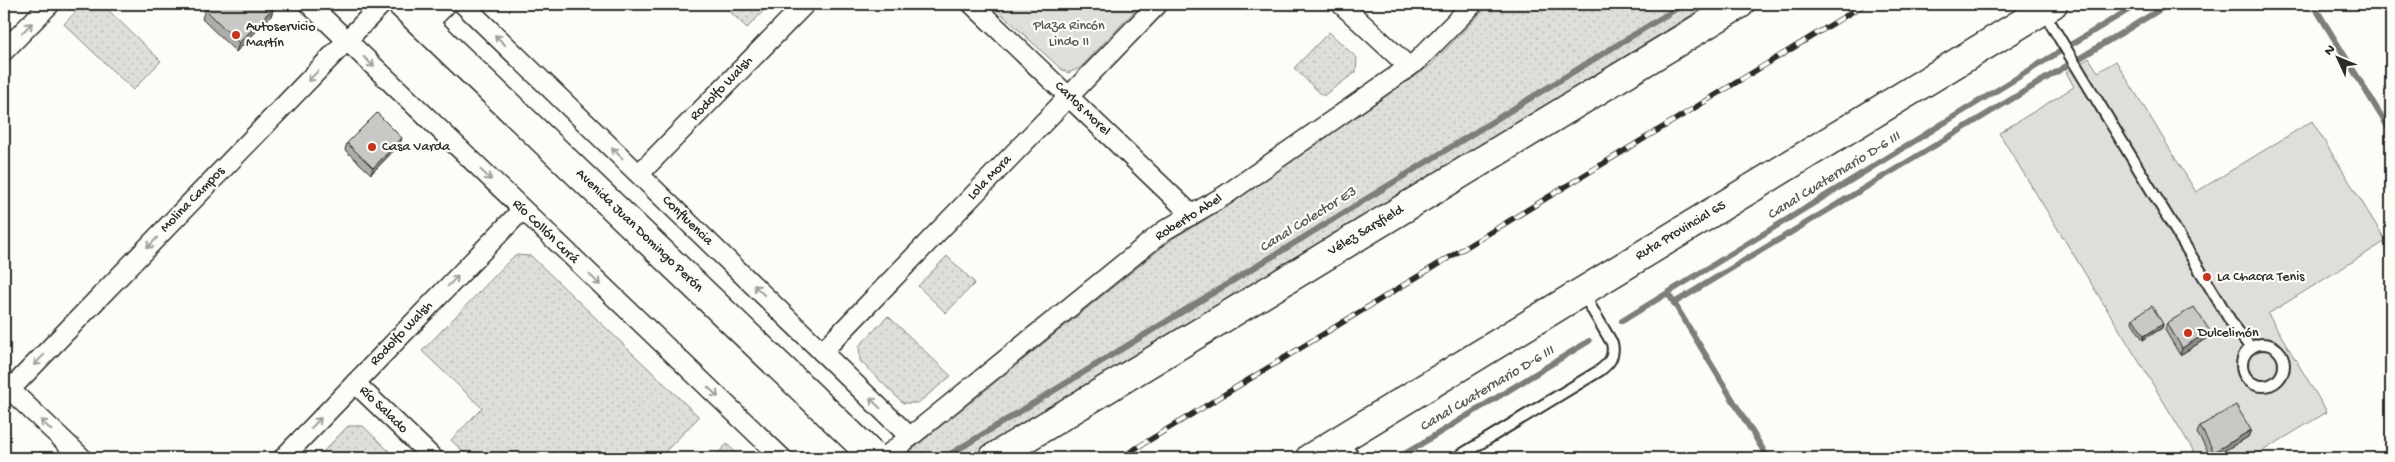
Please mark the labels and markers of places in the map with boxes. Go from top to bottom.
place label: Autoservicio Martín [246,19,315,52]
marker: Autoservicio Martín [230,29,242,41]
place label: Casa Varda [382,139,451,156]
marker: Casa Varda [366,141,378,153]
place label: La Chacra Tenis [2217,269,2305,286]
marker: La Chacra Tenis [2201,271,2213,283]
place label: Dulcelimón [2197,325,2259,342]
marker: Dulcelimón [2182,327,2194,339]

